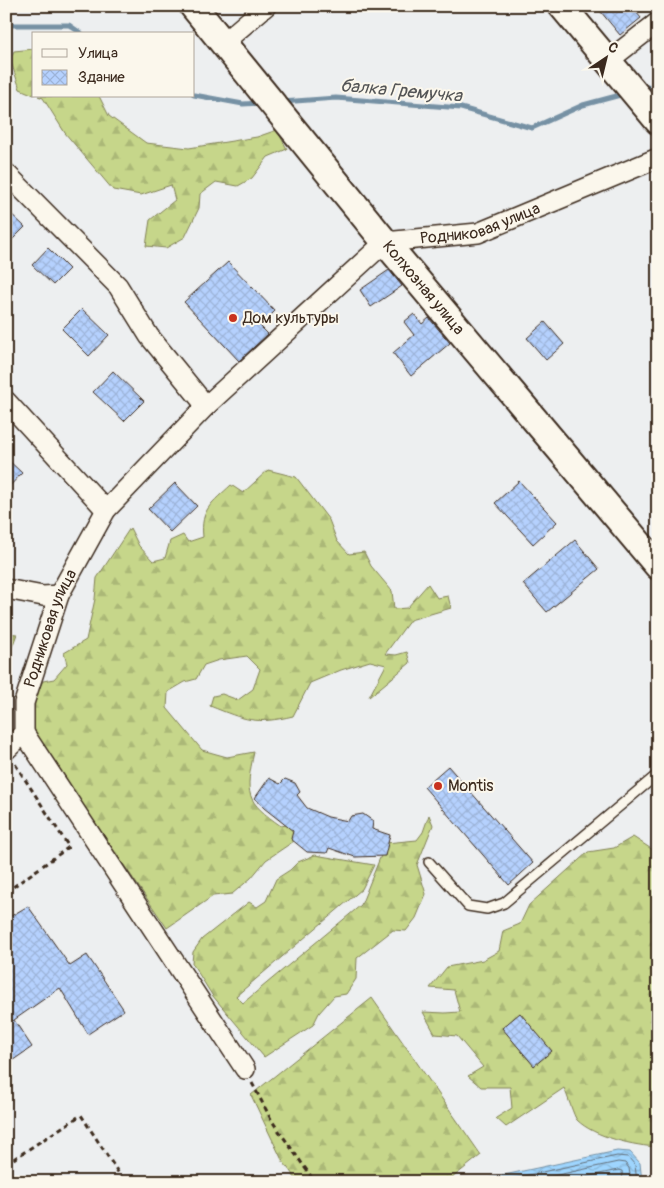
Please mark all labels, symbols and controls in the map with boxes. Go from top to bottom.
legend [32,32,195,98]
north arrow [582,32,632,82]
text: С [605,38,622,57]
text: Улица [78,44,118,63]
text: Здание [78,68,125,87]
water label: балка Гремучка [339,74,464,108]
street label: Родниковая улица [419,198,543,249]
street label: Колхозная улица [378,237,469,339]
place label: Дом культуры [242,308,339,328]
marker: Дом культуры [227,312,239,324]
street label: Родниковая улица [20,566,81,690]
place label: Montis [448,776,493,796]
marker: Montis [432,780,444,792]

